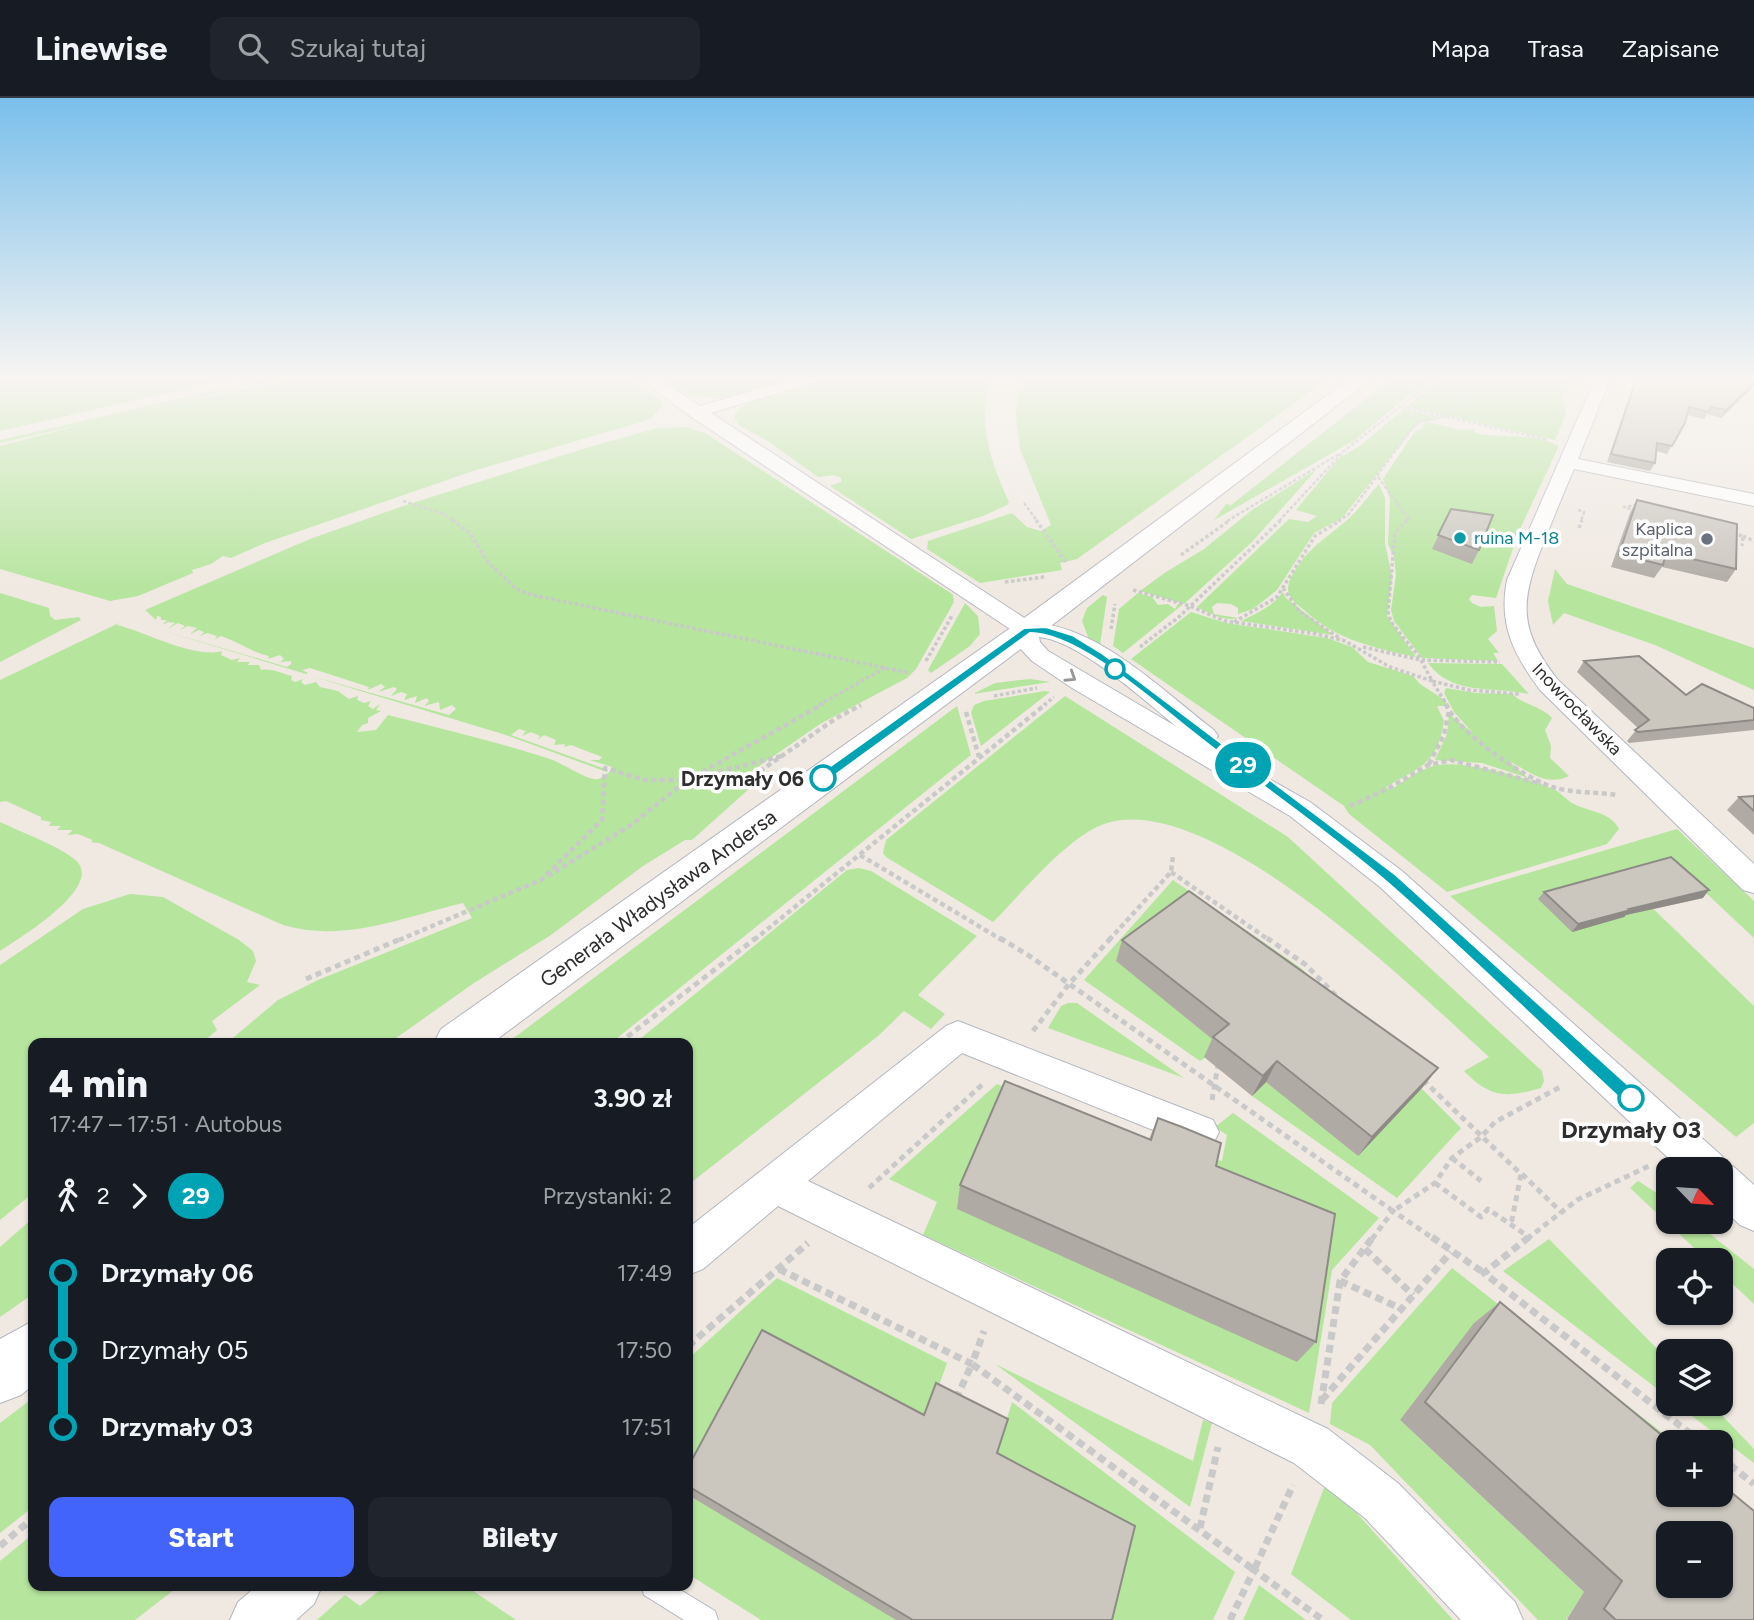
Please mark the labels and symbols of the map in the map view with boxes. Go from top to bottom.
place label: Kaplica szpitalna [1622,518,1693,561]
place label: ruina M-18 [1474,527,1559,549]
marker: ruina M-18 [1452,530,1468,546]
marker: Kaplica szpitalna [1699,531,1715,547]
street label: Inowrocławska [1527,658,1627,760]
unlabelled marker [1105,659,1125,679]
one-way arrow [1064,668,1077,681]
line badge: 29 [1212,742,1274,788]
marker: Drzymały 06 [810,765,836,791]
place label: Drzymały 06 [681,766,804,791]
street label: Generała Władysława Andersa [535,804,781,992]
marker: Drzymały 03 [1618,1085,1644,1111]
place label: Drzymały 03 [1561,1115,1701,1144]
north arrow [1656,1157,1732,1234]

